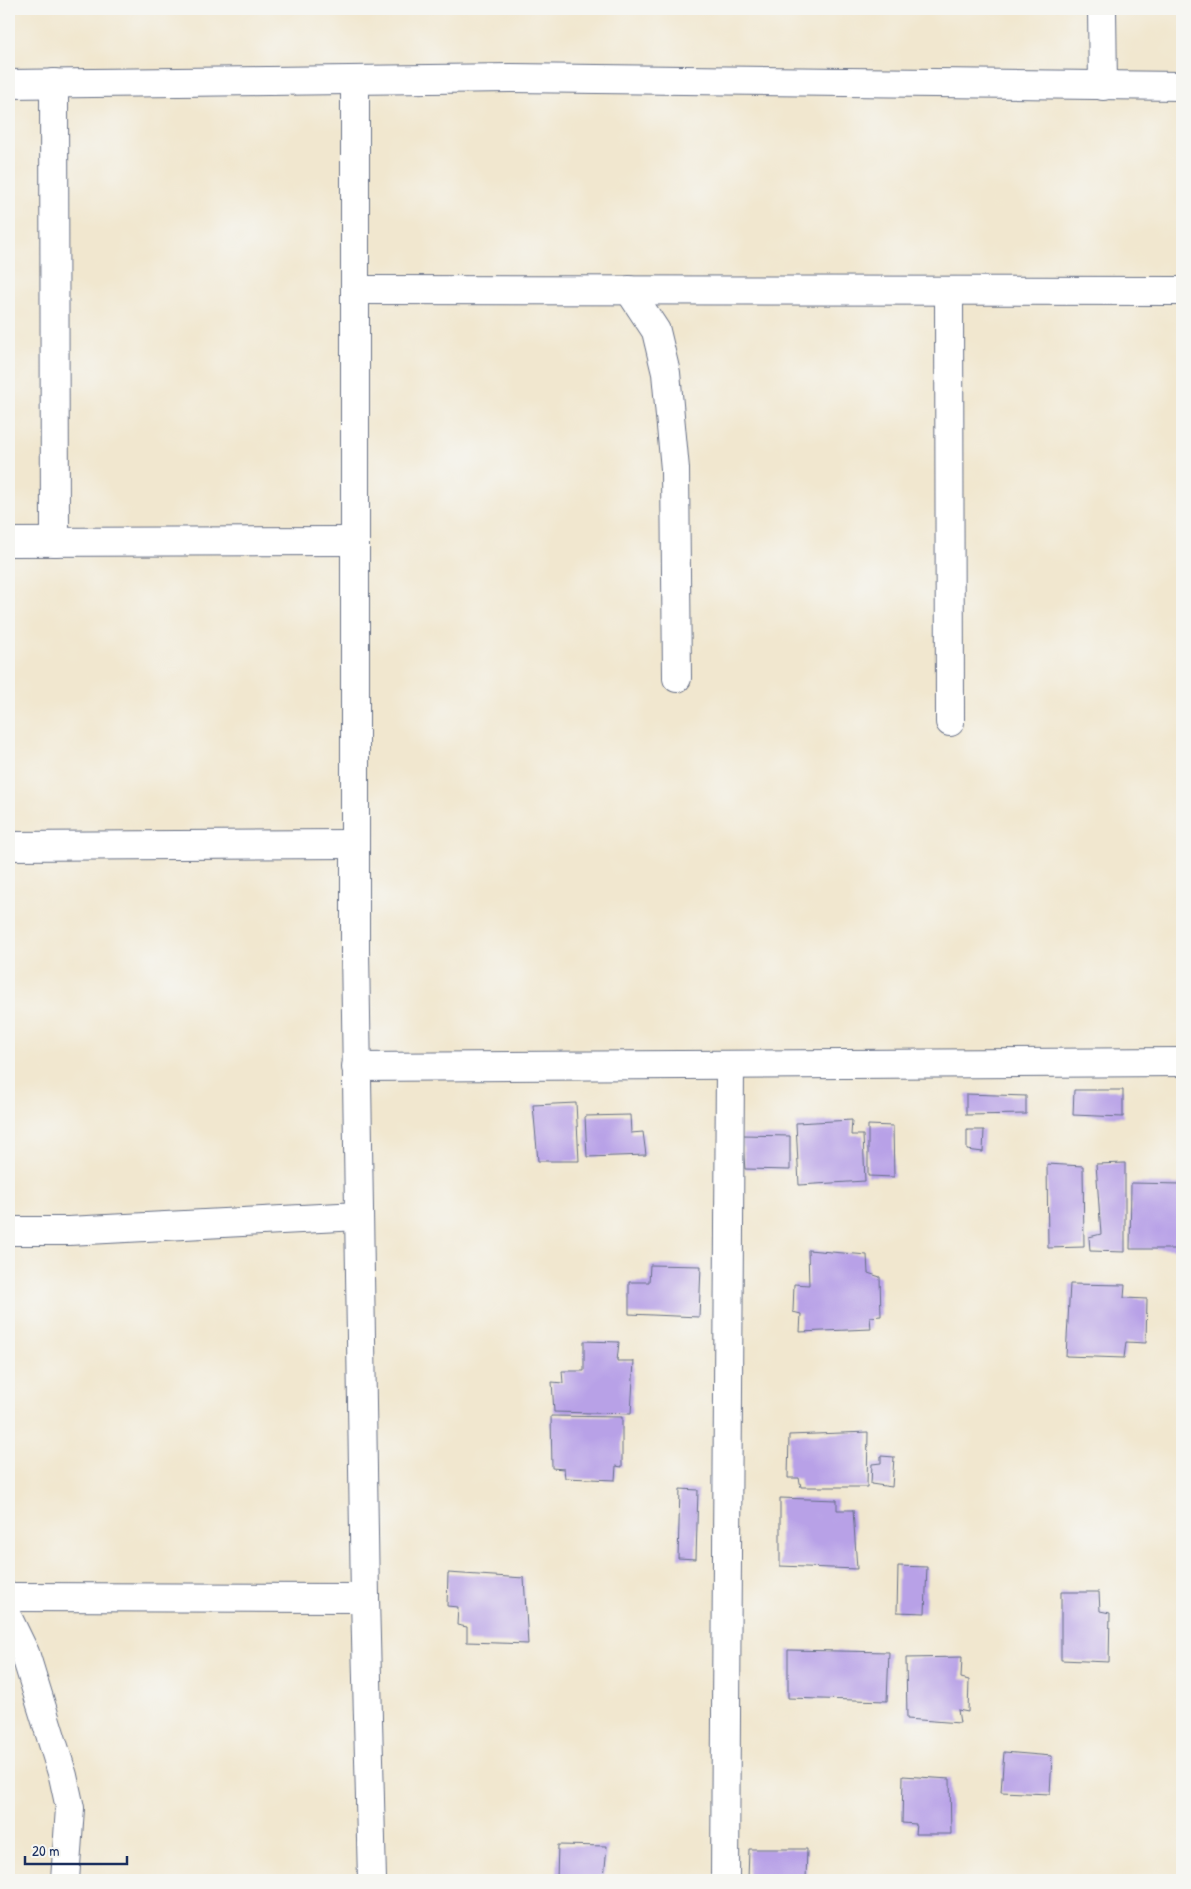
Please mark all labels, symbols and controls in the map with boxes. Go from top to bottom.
scale bar [25,1834,128,1866]
text: 20 m [32,1840,59,1861]

